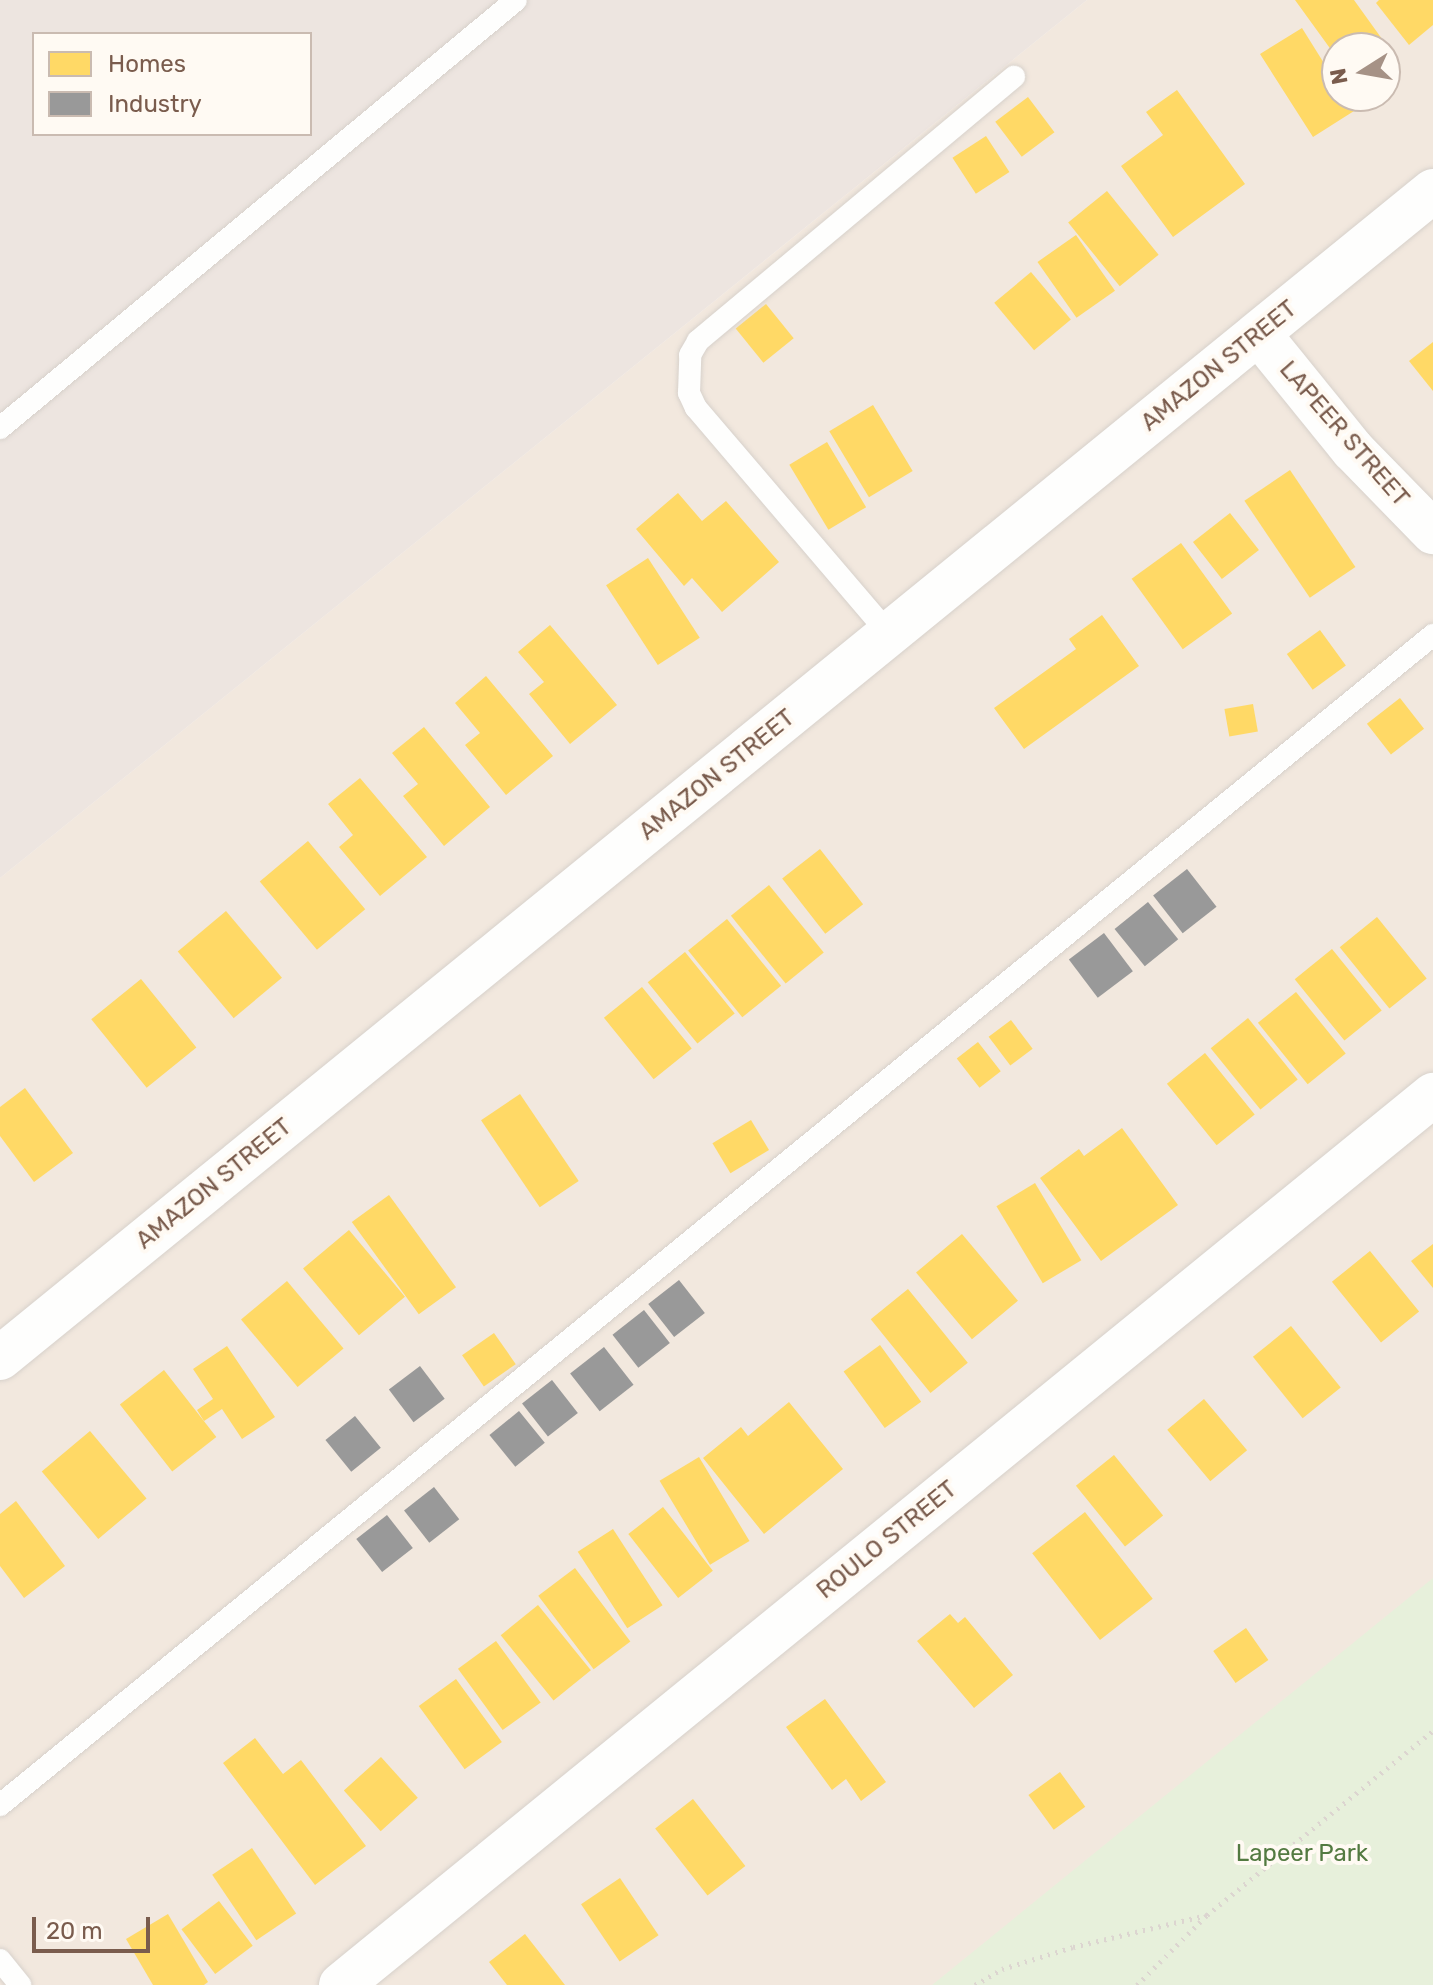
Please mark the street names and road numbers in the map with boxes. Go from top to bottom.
street label: AMAZON STREET [1135,295,1303,437]
street label: LAPEER STREET [1273,355,1415,513]
street label: AMAZON STREET [633,704,801,846]
street label: AMAZON STREET [130,1113,298,1255]
street label: ROULO STREET [811,1475,963,1605]

